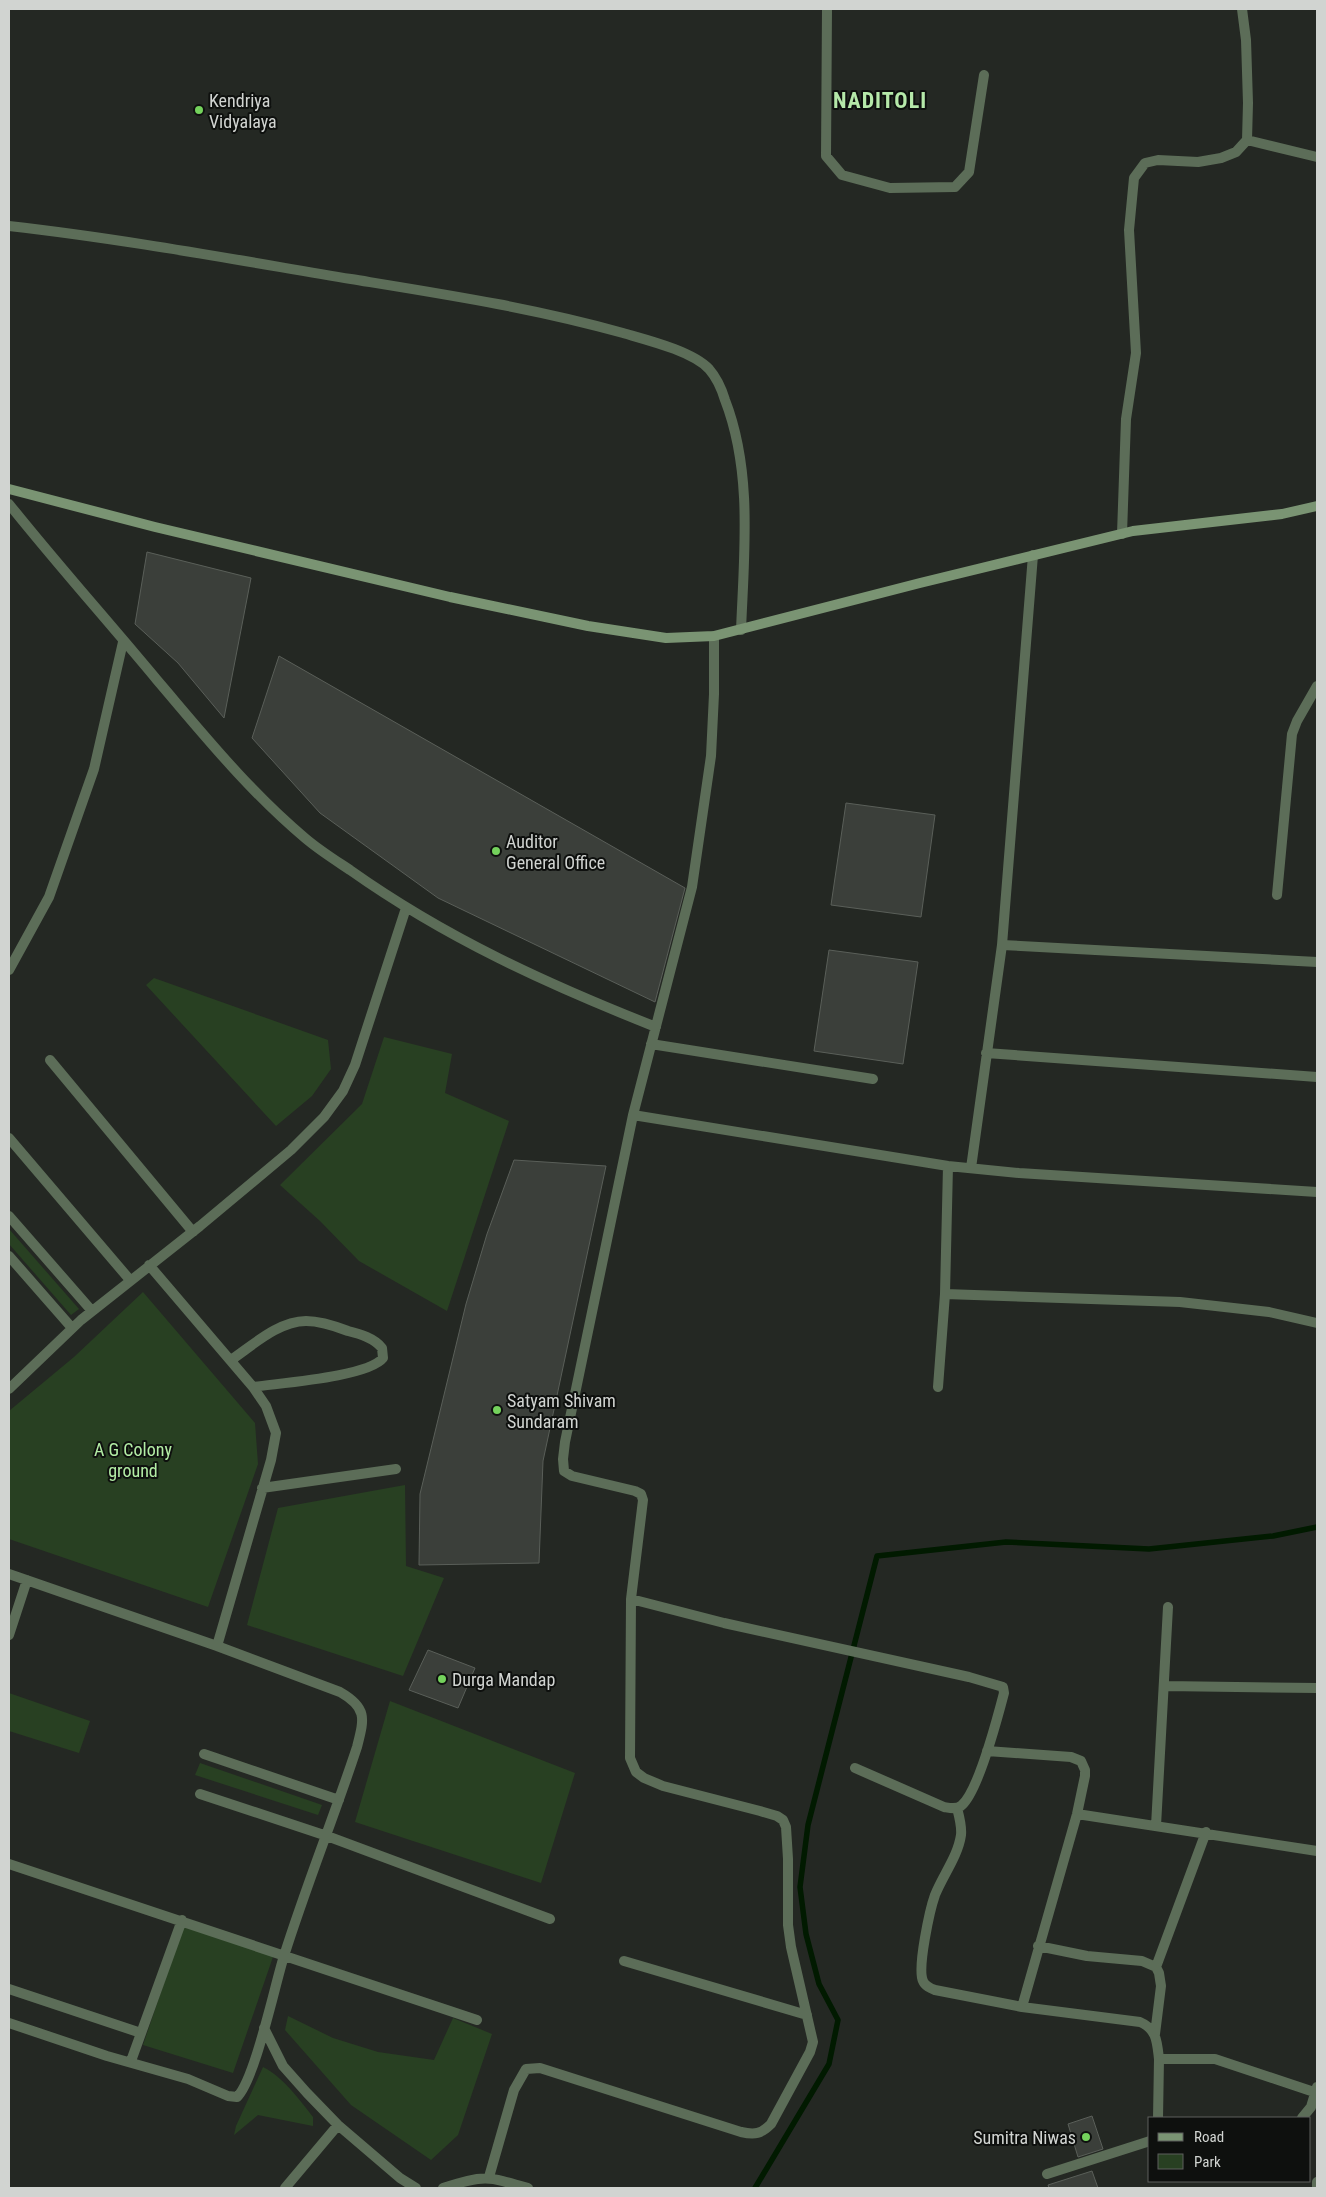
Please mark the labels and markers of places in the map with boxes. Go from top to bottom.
place label: Kendriya Vidyalaya [209,90,277,132]
marker: Kendriya Vidyalaya [193,104,205,116]
place label: Auditor General Office [506,831,605,873]
marker: Auditor General Office [490,845,502,857]
place label: Satyam Shivam Sundaram [507,1390,616,1432]
marker: Satyam Shivam Sundaram [491,1404,503,1416]
place label: Durga Mandap [452,1669,555,1690]
marker: Durga Mandap [436,1673,448,1685]
place label: Sumitra Niwas [973,2127,1076,2148]
marker: Sumitra Niwas [1080,2131,1092,2143]

